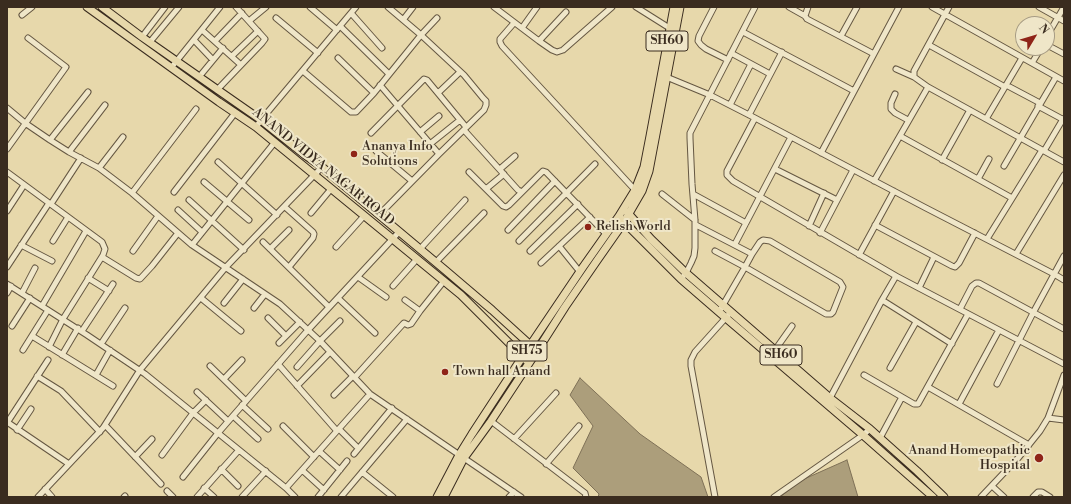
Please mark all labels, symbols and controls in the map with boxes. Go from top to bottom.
north arrow [1015,16,1055,56]
text: N [1035,21,1052,37]
road number: SH60 [646,31,688,51]
street label: ANAND VIDYA NAGAR ROAD [249,105,397,229]
place label: Ananya Info Solutions [362,139,433,170]
marker: Ananya Info Solutions [349,149,359,159]
place label: Relish World [596,219,671,235]
marker: Relish World [583,222,593,232]
road number: SH75 [507,341,547,361]
road number: SH60 [760,345,802,365]
place label: Town hall Anand [453,364,550,380]
marker: Town hall Anand [440,367,450,377]
place label: Anand Homeopathic Hospital [909,443,1030,474]
marker: Anand Homeopathic Hospital [1033,452,1045,464]

